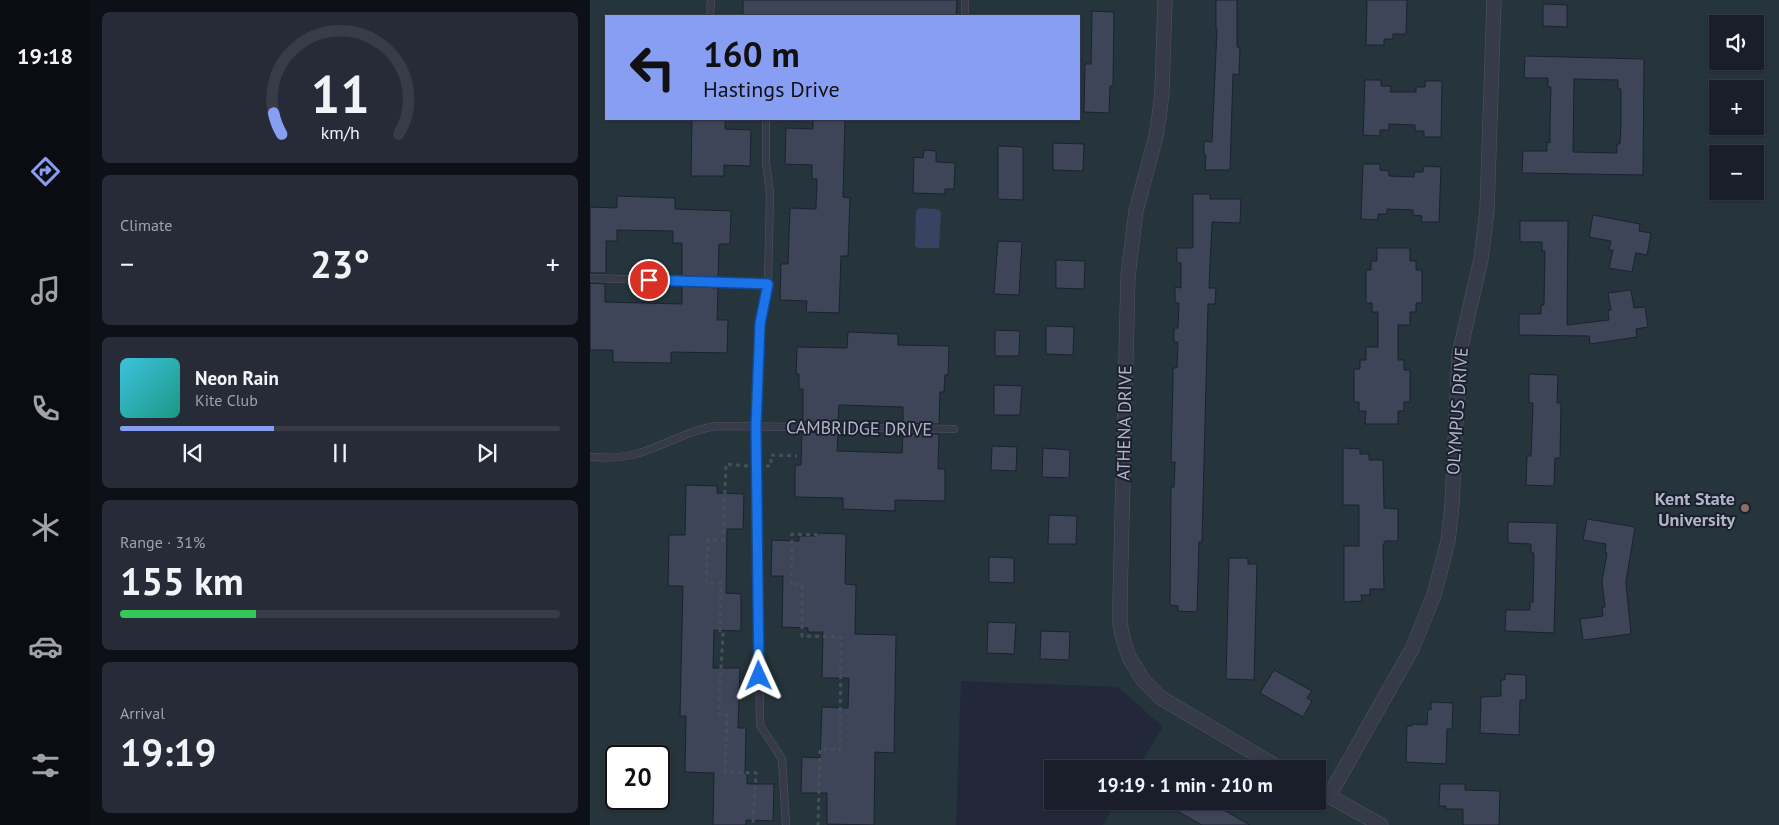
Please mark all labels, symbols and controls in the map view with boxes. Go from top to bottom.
map controls [1709,15,1764,200]
button: sound [1709,15,1764,70]
text: 160 m [703,31,800,77]
icon: left [620,35,685,100]
text: 19:18 [17,42,73,70]
text: 11 [311,60,369,127]
text: Hastings Drive [703,75,840,103]
button: + [1709,80,1764,135]
text: km/h [320,121,360,144]
button: − [1709,145,1764,200]
icon: directions [28,154,63,189]
text: Climate [120,215,172,235]
text: 23° [310,239,370,288]
text: − [120,245,134,282]
text: + [546,245,560,282]
pin [628,259,670,301]
icon: arrive [635,266,663,294]
icon: music [28,273,63,308]
street label: OLYMPUS DRIVE [1441,346,1473,476]
street label: ATHENA DRIVE [1111,365,1137,481]
text: Neon Rain [195,366,279,390]
text: Kite Club [195,390,258,410]
icon: phone [28,391,63,426]
street label: CAMBRIDGE DRIVE [786,415,932,441]
icon: previous [179,439,207,467]
icon: pause [326,439,354,467]
icon: next [473,439,501,467]
place label: Kent State University [1655,487,1735,531]
marker: Kent State University [1739,502,1751,514]
icon: climate [28,510,63,545]
text: Range · 31% [120,532,205,552]
text: 155 km [120,556,244,605]
icon: car [28,629,63,664]
position arrow [732,649,784,701]
text: Arrival [120,703,165,723]
text: 19:19 [120,727,216,776]
speed limit sign: 20 [605,745,670,810]
icon: filters [28,748,63,783]
text: 19:19 · 1 min · 210 m [1097,773,1273,797]

